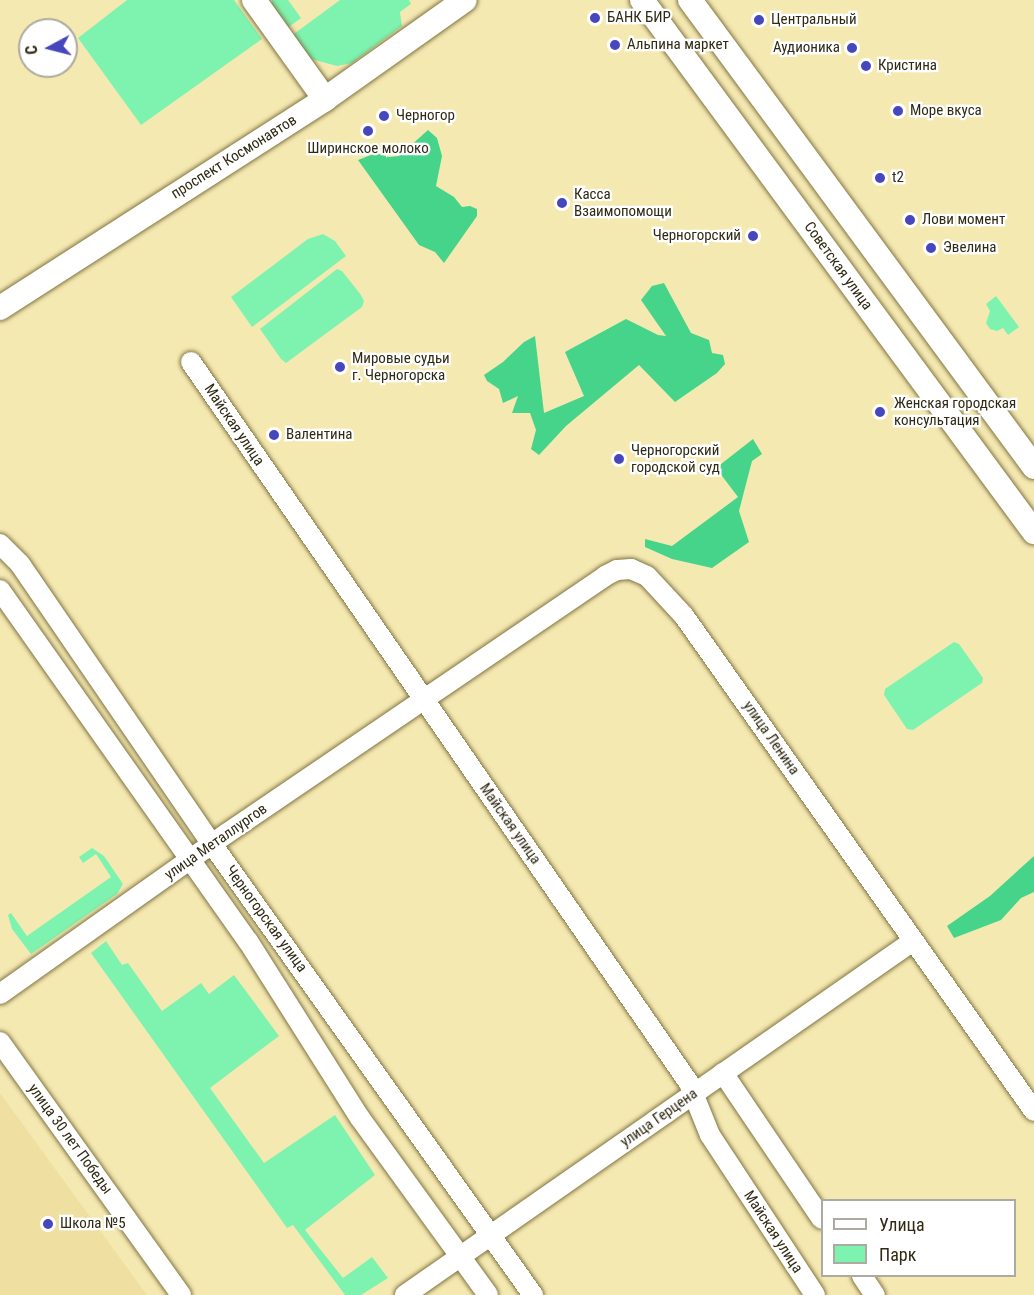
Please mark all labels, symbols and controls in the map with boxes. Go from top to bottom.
place label: БАНК БИР [607,9,671,27]
marker: БАНК БИР [588,11,602,25]
place label: Центральный [771,11,857,29]
marker: Центральный [752,13,766,27]
north arrow [18,18,78,78]
place label: Альпина маркет [627,36,729,54]
marker: Альпина маркет [608,38,622,52]
place label: Аудионика [773,39,840,57]
marker: Аудионика [845,41,859,55]
text: С [22,44,42,56]
place label: Кристина [878,57,937,75]
marker: Кристина [859,59,873,73]
place label: Море вкуса [910,102,982,120]
marker: Море вкуса [891,104,905,118]
place label: Черногор [396,107,455,125]
marker: Черногор [377,109,391,123]
street label: проспект Космонавтов [168,111,300,203]
marker: Ширинское молоко [361,124,375,138]
place label: Ширинское молоко [307,140,429,158]
place label: t2 [892,169,904,187]
marker: t2 [873,171,887,185]
place label: Касса Взаимопомощи [574,185,672,220]
marker: Касса Взаимопомощи [555,196,569,210]
place label: Лови момент [922,211,1005,229]
marker: Лови момент [903,213,917,227]
street label: Советская улица [800,218,876,314]
place label: Черногорский [653,227,741,245]
marker: Черногорский [746,229,760,243]
place label: Эвелина [943,239,997,257]
marker: Эвелина [924,241,938,255]
place label: Мировые судьи г. Черногорска [352,349,450,384]
marker: Мировые судьи г. Черногорска [333,360,347,374]
street label: Майская улица [200,381,268,469]
place label: Женская городская консультация [894,394,1016,429]
marker: Женская городская консультация [871,403,889,421]
place label: Валентина [286,426,353,444]
marker: Валентина [267,428,281,442]
place label: Черногорский городской суд [631,441,720,476]
marker: Черногорский городской суд [612,452,626,466]
street label: улица Ленина [739,698,803,778]
street label: Майская улица [476,780,544,868]
street label: улица Металлургов [161,800,271,884]
street label: Черногорская улица [221,862,311,976]
street label: улица 30 лет Победы [24,1080,116,1198]
street label: улица Герцена [617,1085,701,1151]
street label: Майская улица [740,1187,806,1277]
legend [821,1199,1016,1277]
text: Улица [879,1214,925,1235]
place label: Школа №5 [60,1215,126,1233]
marker: Школа №5 [41,1217,55,1231]
text: Парк [879,1244,916,1265]

